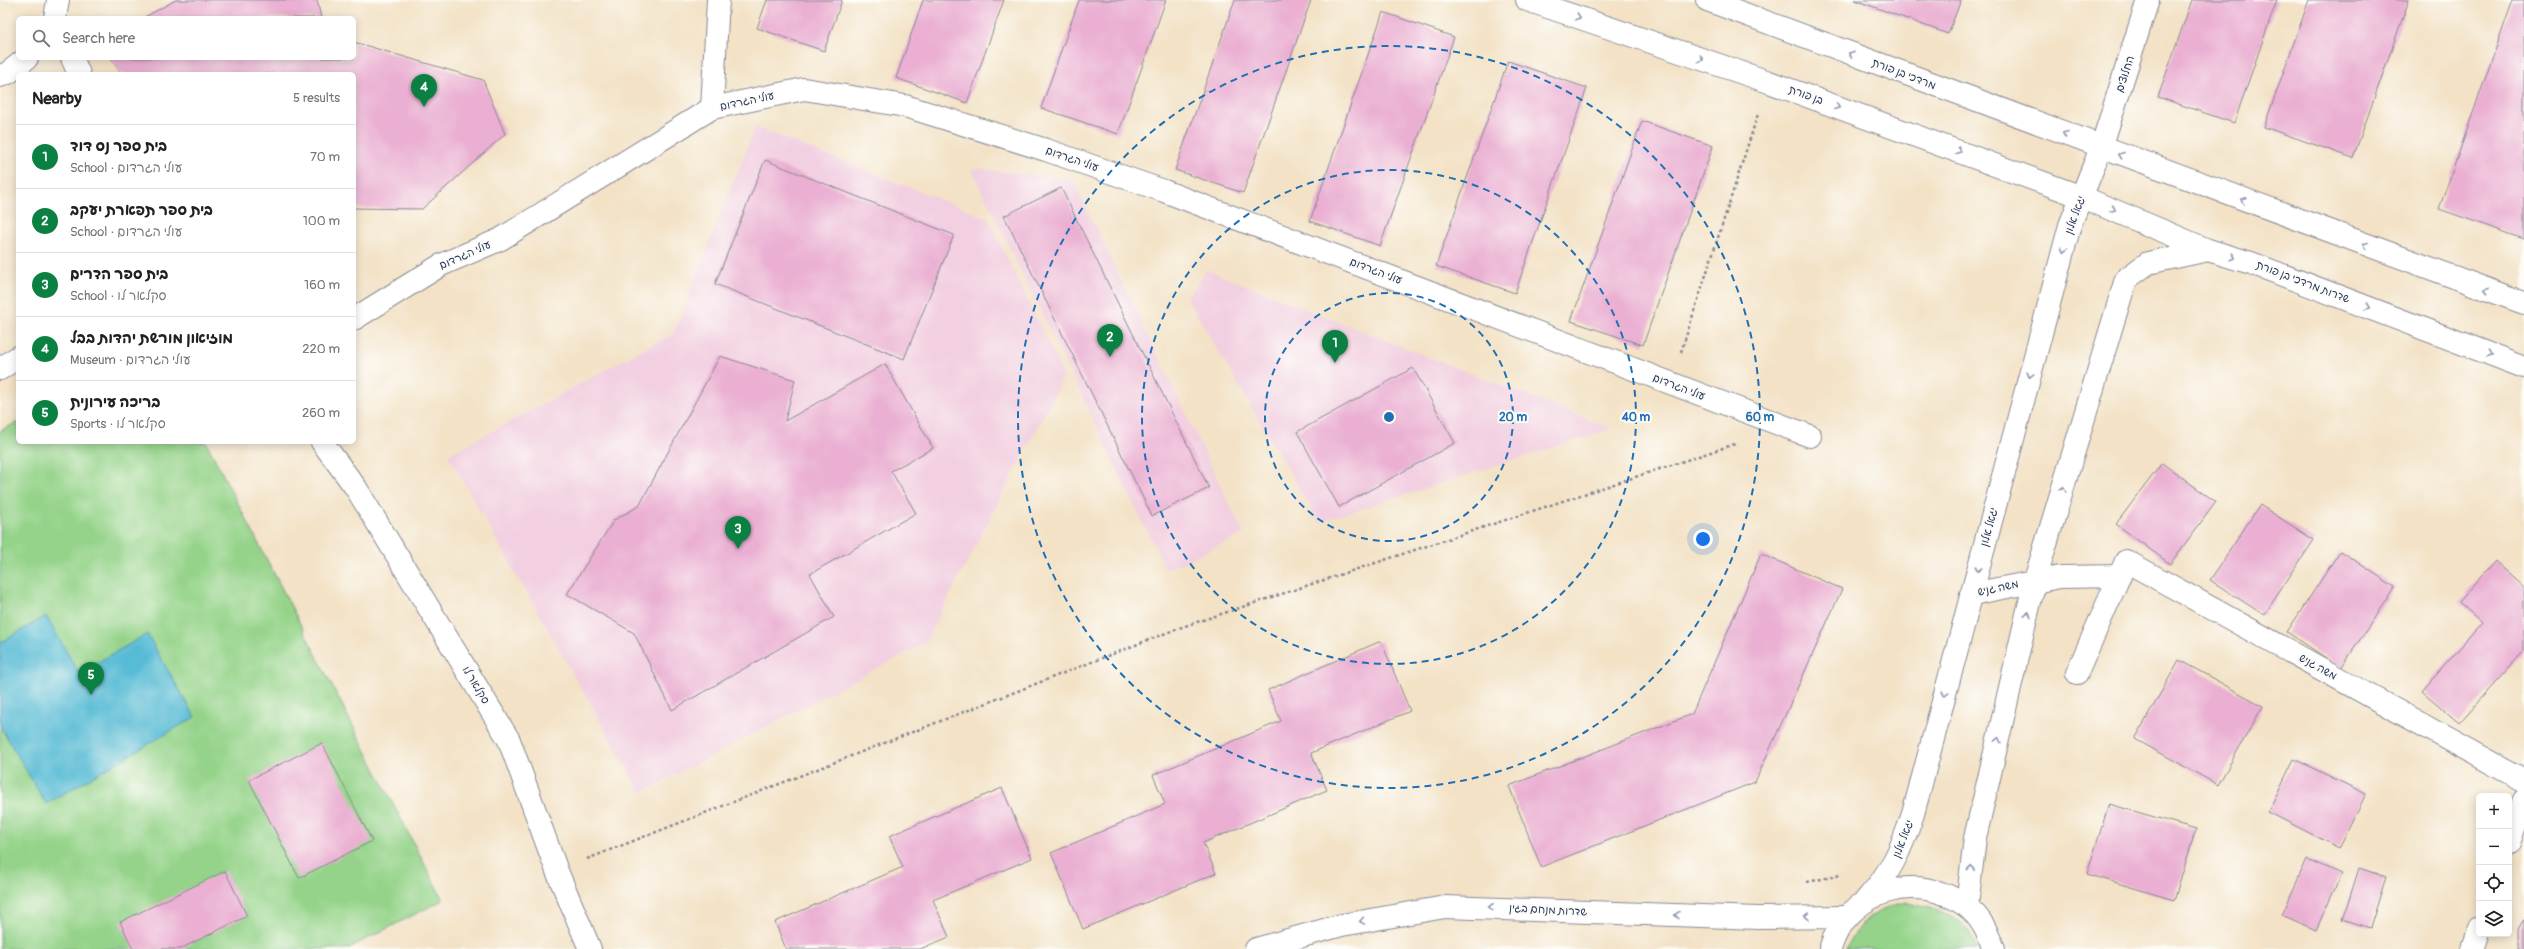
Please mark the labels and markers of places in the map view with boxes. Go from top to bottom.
pin: 4 [411,74,437,107]
pin: 2 [1097,324,1123,357]
pin: 1 [1322,330,1348,363]
centre of rings [1382,410,1396,424]
pin: 3 [725,516,751,549]
pin: 5 [78,662,104,695]

